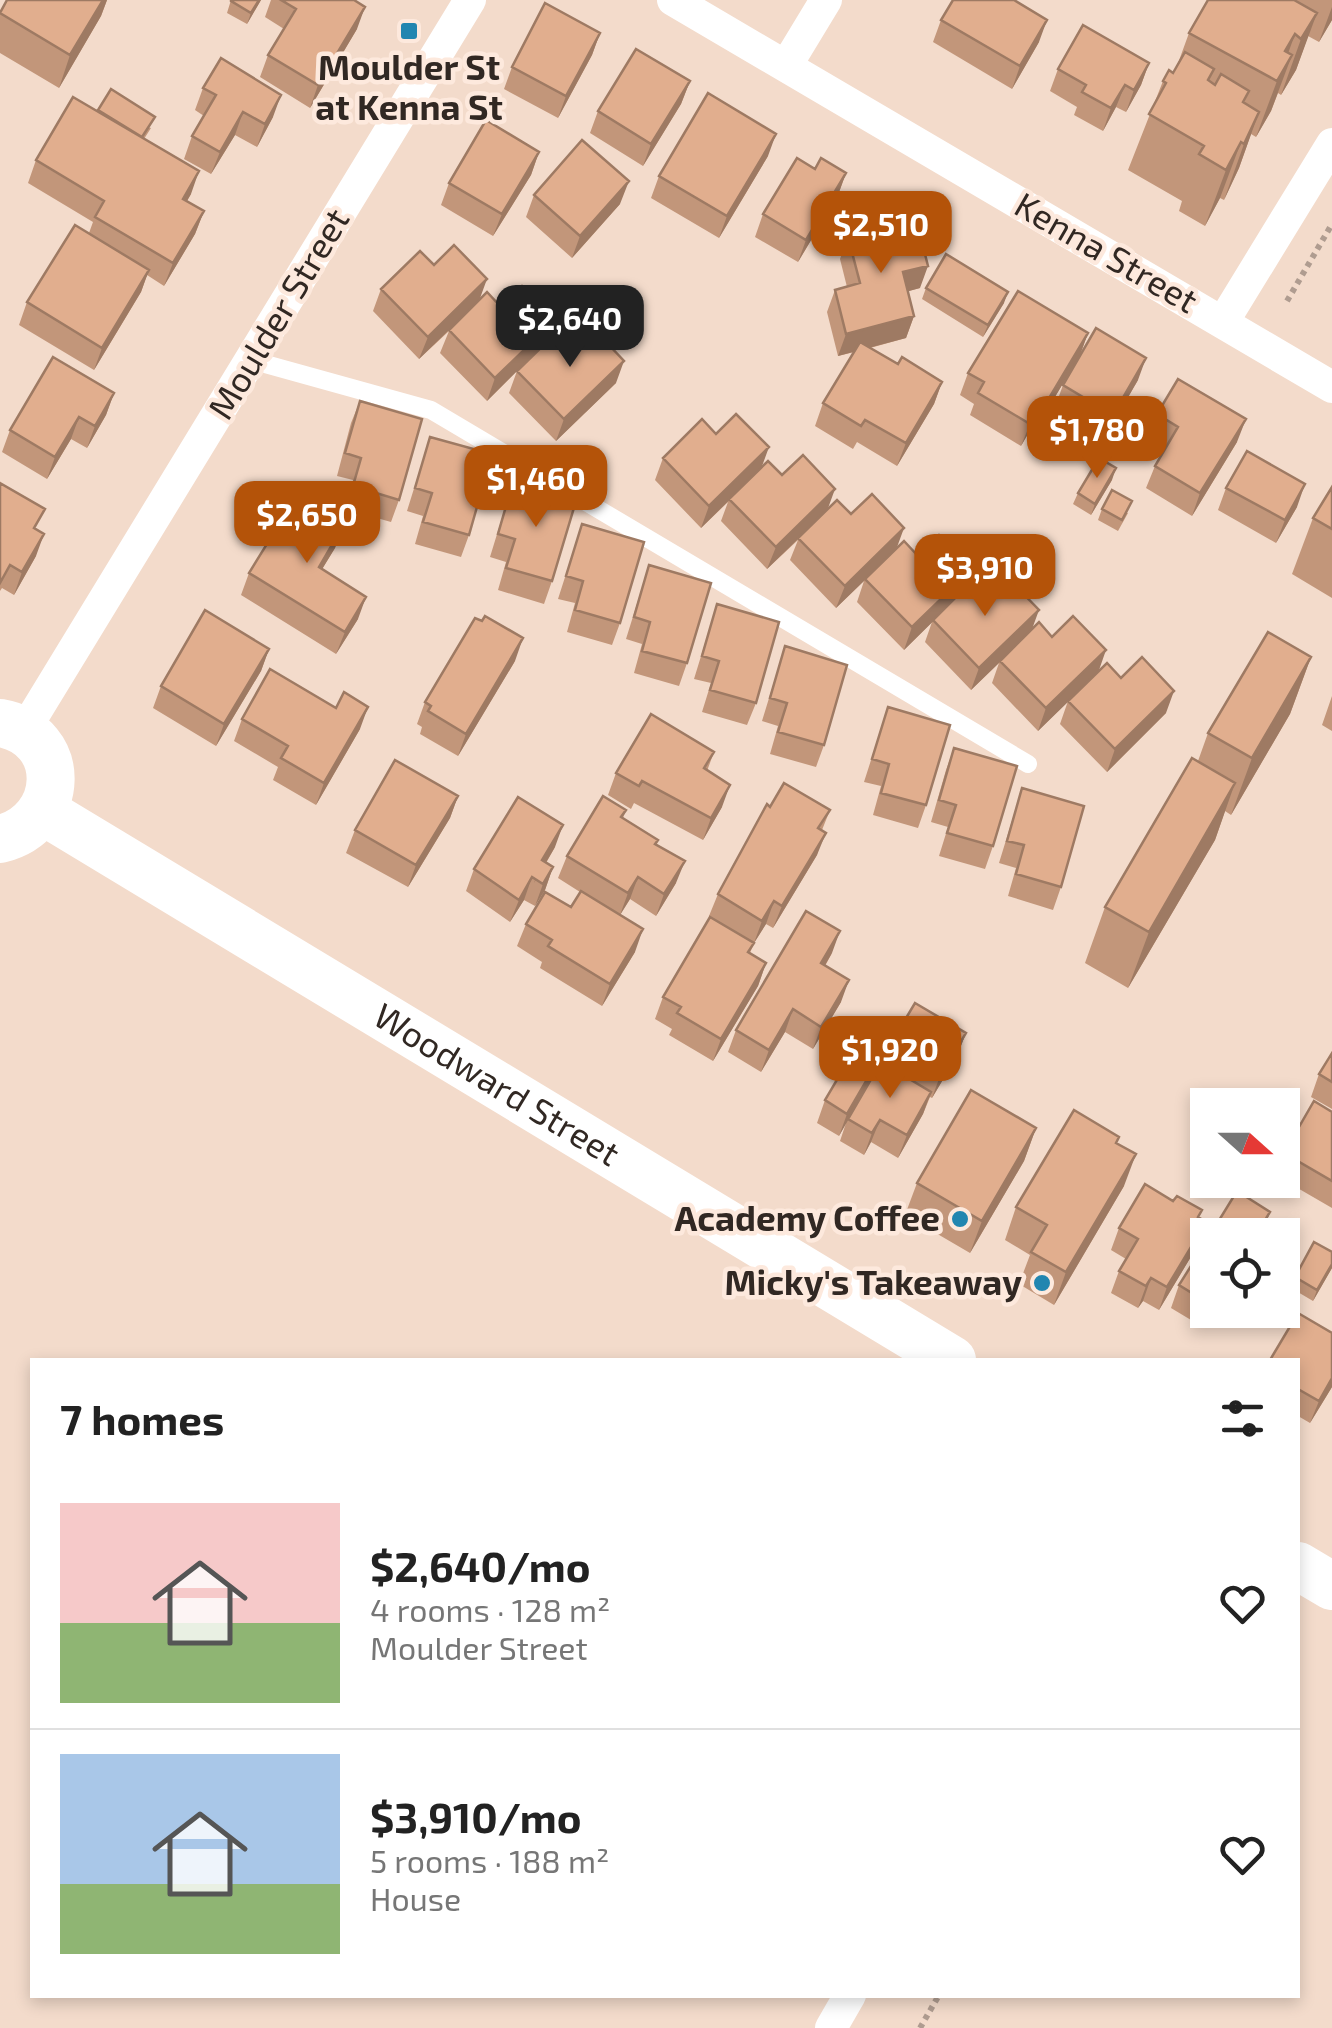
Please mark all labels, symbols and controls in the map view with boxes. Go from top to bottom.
marker: Moulder St at Kenna St [398,20,420,42]
place label: Moulder St at Kenna St [315,45,503,127]
street label: Kenna Street [1008,182,1206,320]
pin: $2,510 [800,191,962,276]
street label: Moulder Street [198,200,357,426]
text: $2,510 [833,204,929,242]
pin: $2,640 [489,285,651,370]
text: $2,640 [518,298,622,336]
pin: $1,780 [1016,396,1178,481]
text: $1,780 [1049,409,1145,447]
pin: $1,460 [455,445,617,530]
text: $1,460 [486,458,586,496]
pin: $2,650 [226,481,388,566]
text: $2,650 [256,494,358,532]
pin: $3,910 [904,534,1066,619]
text: $3,910 [936,547,1034,585]
street label: Woodward Street [367,993,628,1173]
pin: $1,920 [809,1016,971,1101]
text: $1,920 [841,1029,939,1067]
north arrow [1190,1088,1300,1198]
map controls [1190,1088,1300,1328]
place label: Academy Coffee [674,1196,940,1239]
marker: Academy Coffee [949,1208,971,1230]
button: locate [1190,1218,1300,1328]
place label: Micky's Takeaway [725,1260,1022,1303]
marker: Micky's Takeaway [1031,1272,1053,1294]
icon: filters [1215,1391,1270,1446]
text: 7 homes [60,1393,224,1443]
text: $2,640/mo [370,1540,591,1590]
icon: home [140,1543,260,1663]
icon: heart [1215,1576,1270,1631]
text: 4 rooms · 128 m² [370,1590,610,1628]
text: Moulder Street [370,1628,588,1666]
text: $3,910/mo [370,1791,581,1841]
icon: home [140,1794,260,1914]
icon: heart [1215,1827,1270,1882]
text: 5 rooms · 188 m² [370,1841,609,1879]
text: House [370,1879,461,1917]

